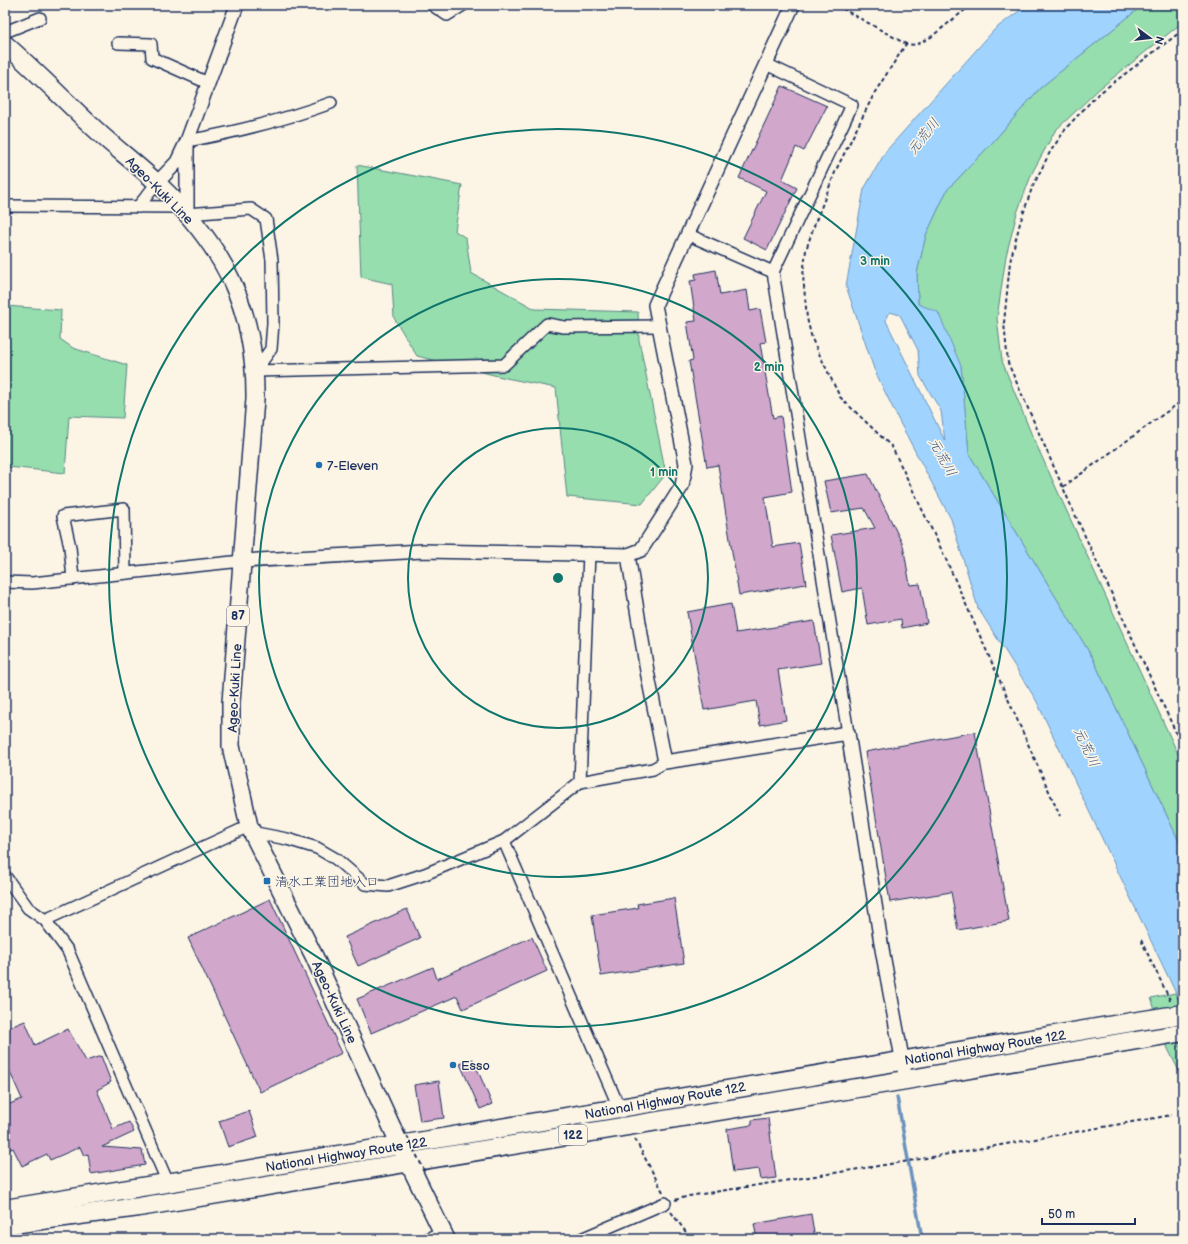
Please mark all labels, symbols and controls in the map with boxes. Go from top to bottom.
north arrow [1130,18,1170,58]
text: N [1152,35,1167,46]
water label: 元荒川 [904,115,943,158]
street label: Ageo-Kuki Line [122,154,197,228]
text: 3 min [860,254,890,269]
text: 2 min [754,360,784,375]
water label: 元荒川 [925,435,960,480]
place label: 7-Eleven [327,458,378,474]
marker: 7-Eleven [314,460,324,470]
text: 1 min [650,465,678,480]
centre of rings [551,571,565,585]
road number: 87 [227,606,249,626]
street label: Ageo-Kuki Line [225,643,245,733]
water label: 元荒川 [1070,725,1103,770]
place label: 清水工業団地入口 [275,874,379,890]
marker: 清水工業団地入口 [262,876,272,886]
street label: Ageo-Kuki Line [308,959,360,1046]
street label: National Highway Route 122 [903,1027,1067,1069]
place label: Esso [461,1058,490,1074]
marker: Esso [448,1060,458,1070]
street label: National Highway Route 122 [583,1079,747,1123]
road number: 122 [559,1125,587,1145]
street label: National Highway Route 122 [264,1134,428,1176]
scale bar [1042,1200,1135,1226]
text: 50 m [1048,1207,1075,1222]

